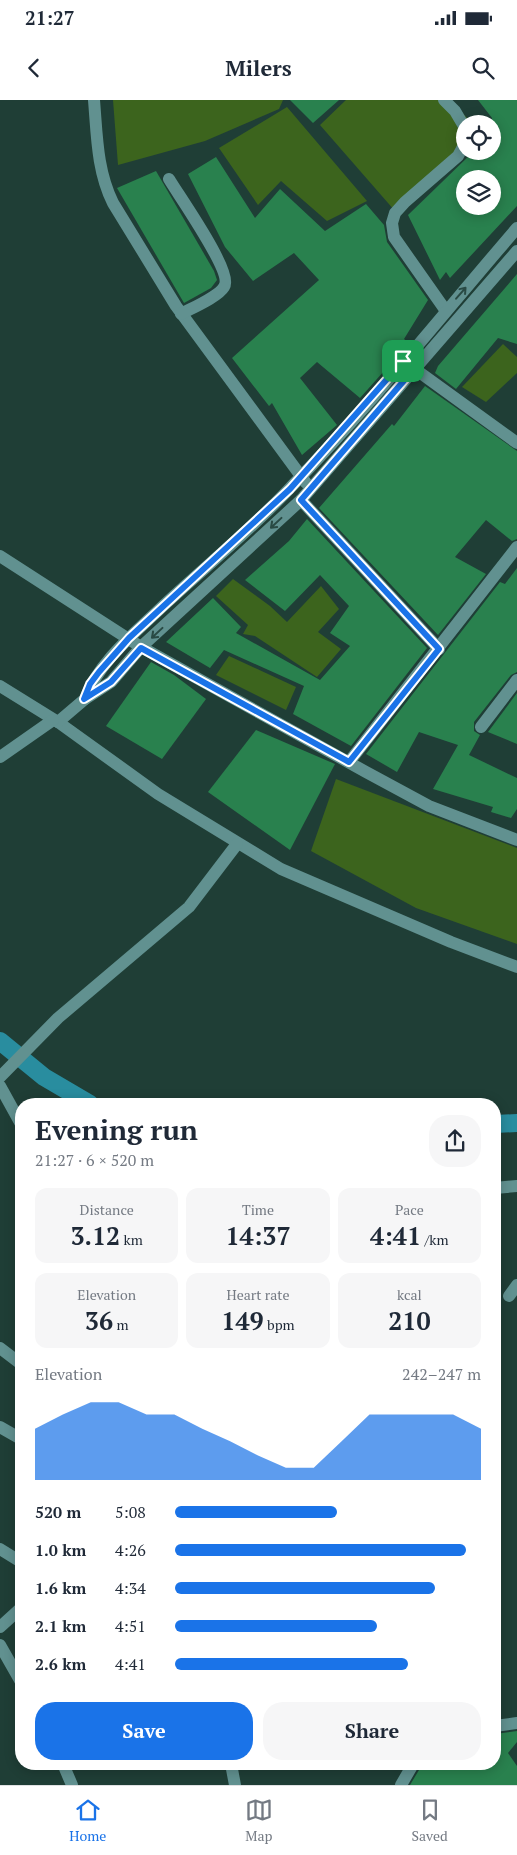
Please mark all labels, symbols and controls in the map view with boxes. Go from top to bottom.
text: 21:27 [25,5,74,30]
text: Milers [225,53,292,82]
icon: back [20,54,48,82]
icon: search [469,54,497,82]
map controls [456,115,501,215]
button: locate [456,115,501,160]
button: layers [456,170,501,215]
one-way arrow [456,287,467,300]
pin [382,340,424,382]
icon: arrive [389,347,417,375]
one-way arrow [269,517,282,529]
one-way arrow [150,627,163,639]
text: Evening run [35,1111,198,1148]
button: share [429,1115,481,1167]
text: 21:27 · 6 × 520 m [35,1149,154,1171]
text: Distance [80,1200,134,1219]
text: Time [242,1200,274,1219]
text: Pace [395,1200,424,1219]
text: 3.12 [70,1219,120,1252]
text: 14:37 [225,1219,291,1252]
text: 4:41 [370,1219,421,1252]
text: km [120,1230,143,1249]
text: /km [421,1230,449,1249]
text: Elevation [77,1285,136,1304]
text: Heart rate [227,1285,289,1304]
text: kcal [397,1285,422,1304]
text: 36 [85,1304,113,1337]
text: 149 [221,1304,264,1337]
text: 210 [388,1304,431,1337]
text: m [113,1315,129,1334]
text: bpm [264,1315,295,1334]
text: Elevation [35,1363,102,1385]
text: 242–247 m [402,1363,481,1385]
text: 520 m [35,1501,81,1523]
text: 5:08 [115,1501,146,1523]
text: 1.0 km [35,1539,86,1561]
text: 4:26 [115,1539,146,1561]
text: 1.6 km [35,1577,86,1599]
text: 4:34 [115,1577,146,1599]
text: 2.1 km [35,1615,86,1637]
text: 4:51 [115,1615,146,1637]
text: 2.6 km [35,1653,86,1675]
text: 4:41 [115,1653,146,1675]
button: Save [35,1702,253,1760]
button: Share [263,1702,481,1760]
tab: Home [69,1796,106,1845]
tab: Map [245,1796,273,1845]
tab: Saved [411,1796,448,1845]

